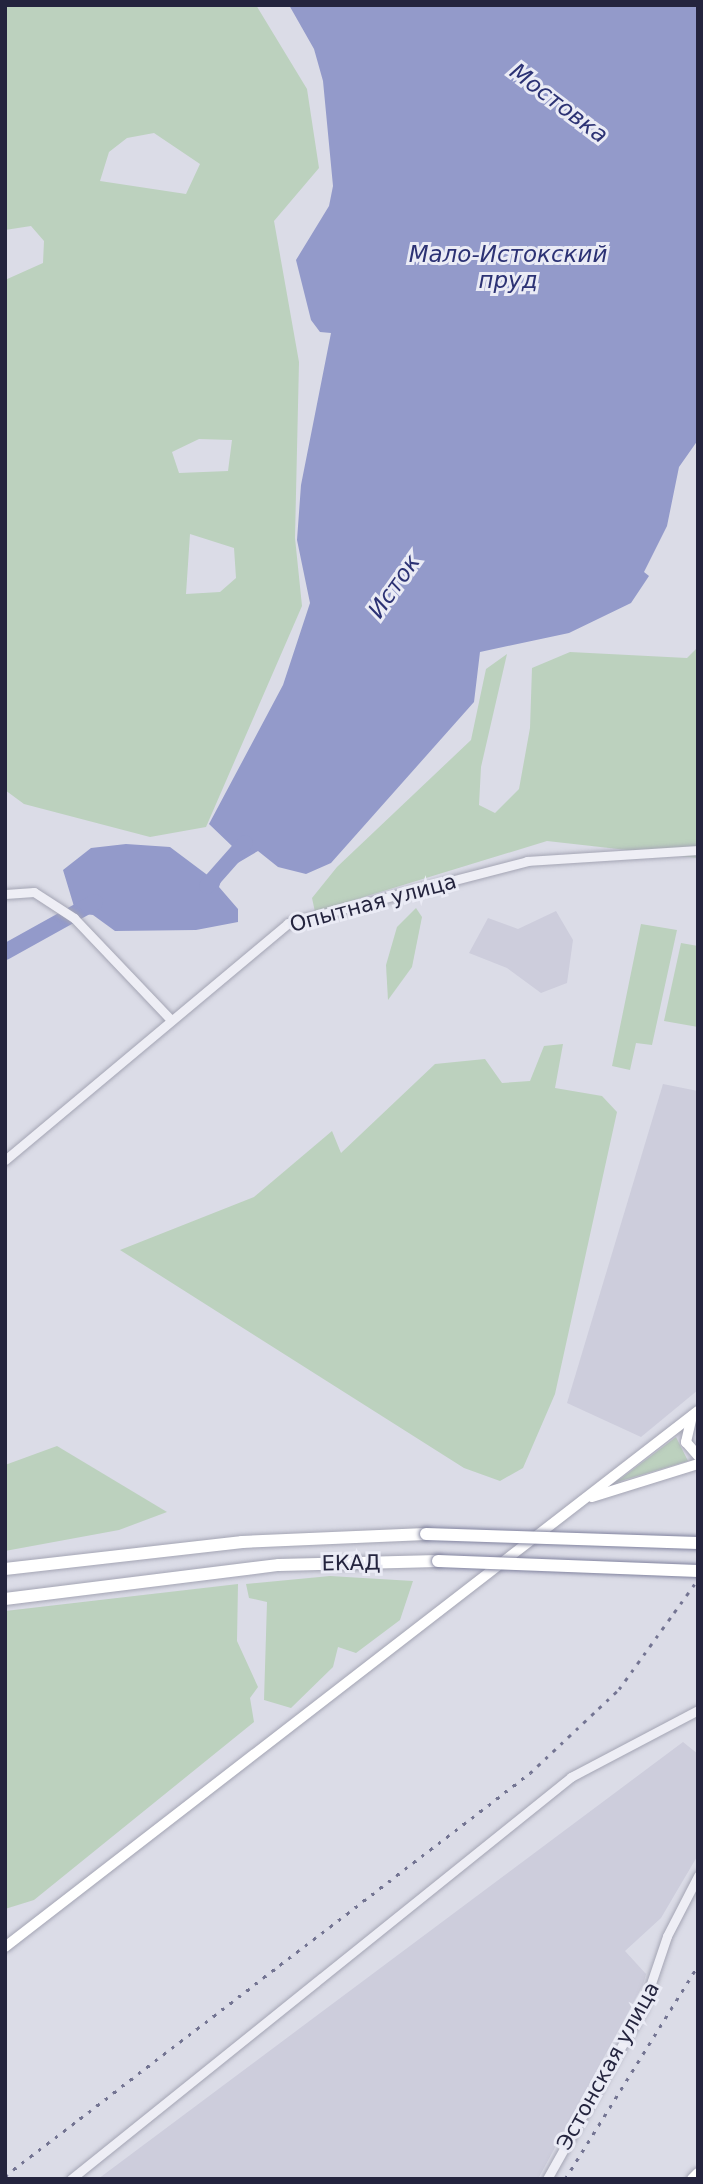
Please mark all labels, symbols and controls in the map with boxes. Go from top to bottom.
water label: Мостовка [505,57,613,149]
water label: Мало-Истокский пруд [409,240,607,294]
water label: Исток [362,549,426,623]
street label: Опытная улица [287,869,459,937]
street label: ЕКАД [321,1550,381,1576]
street label: Эстонская улица [551,1978,665,2154]

